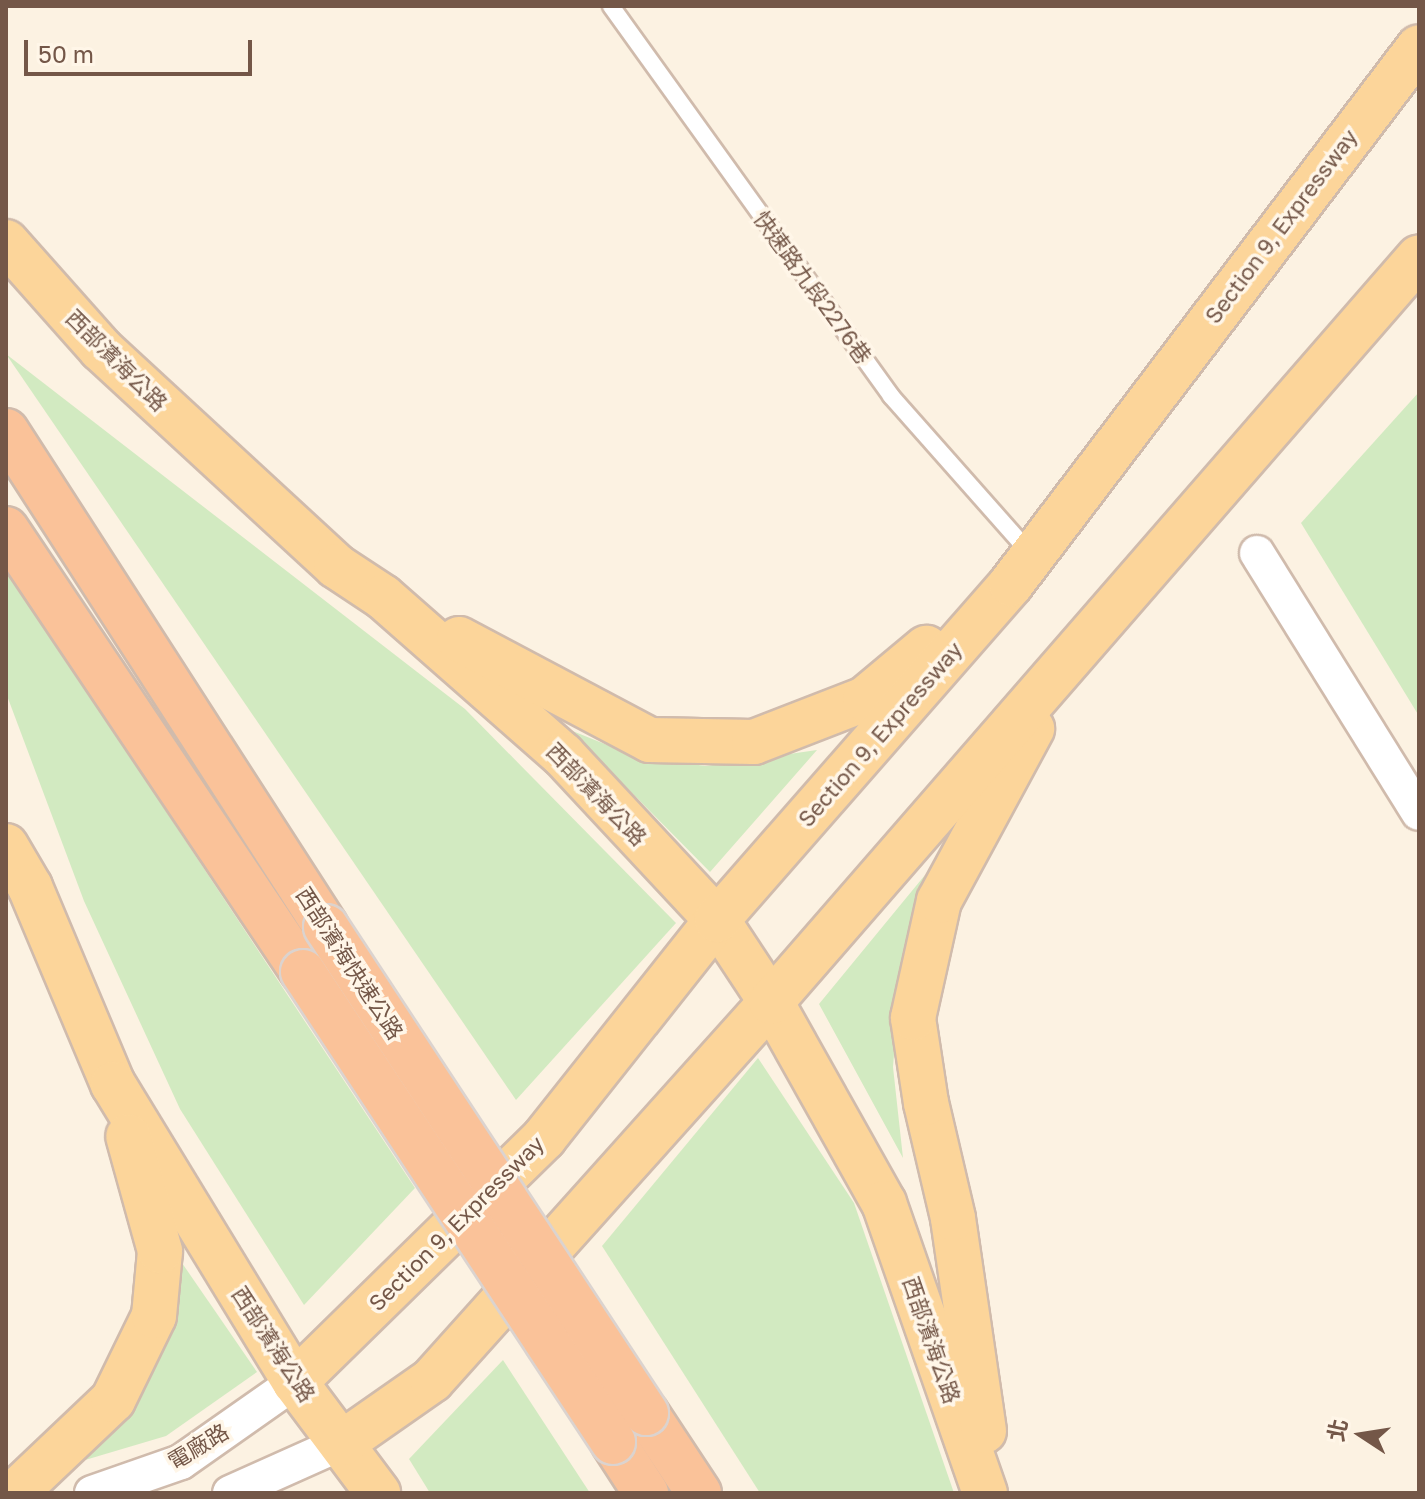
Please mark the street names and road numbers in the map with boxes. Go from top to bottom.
street label: Section 9, Expressway [1199,124,1363,328]
street label: 快速路九段2276巷 [749,205,877,369]
street label: 西部濱海公路 [61,304,173,416]
street label: Section 9, Expressway [793,636,967,832]
street label: 西部濱海公路 [542,737,652,851]
street label: 西部濱海快速公路 [291,882,409,1044]
street label: Section 9, Expressway [363,1130,549,1316]
street label: 西部濱海公路 [898,1273,966,1407]
street label: 西部濱海公路 [227,1281,321,1407]
street label: 電廠路 [163,1418,233,1474]

